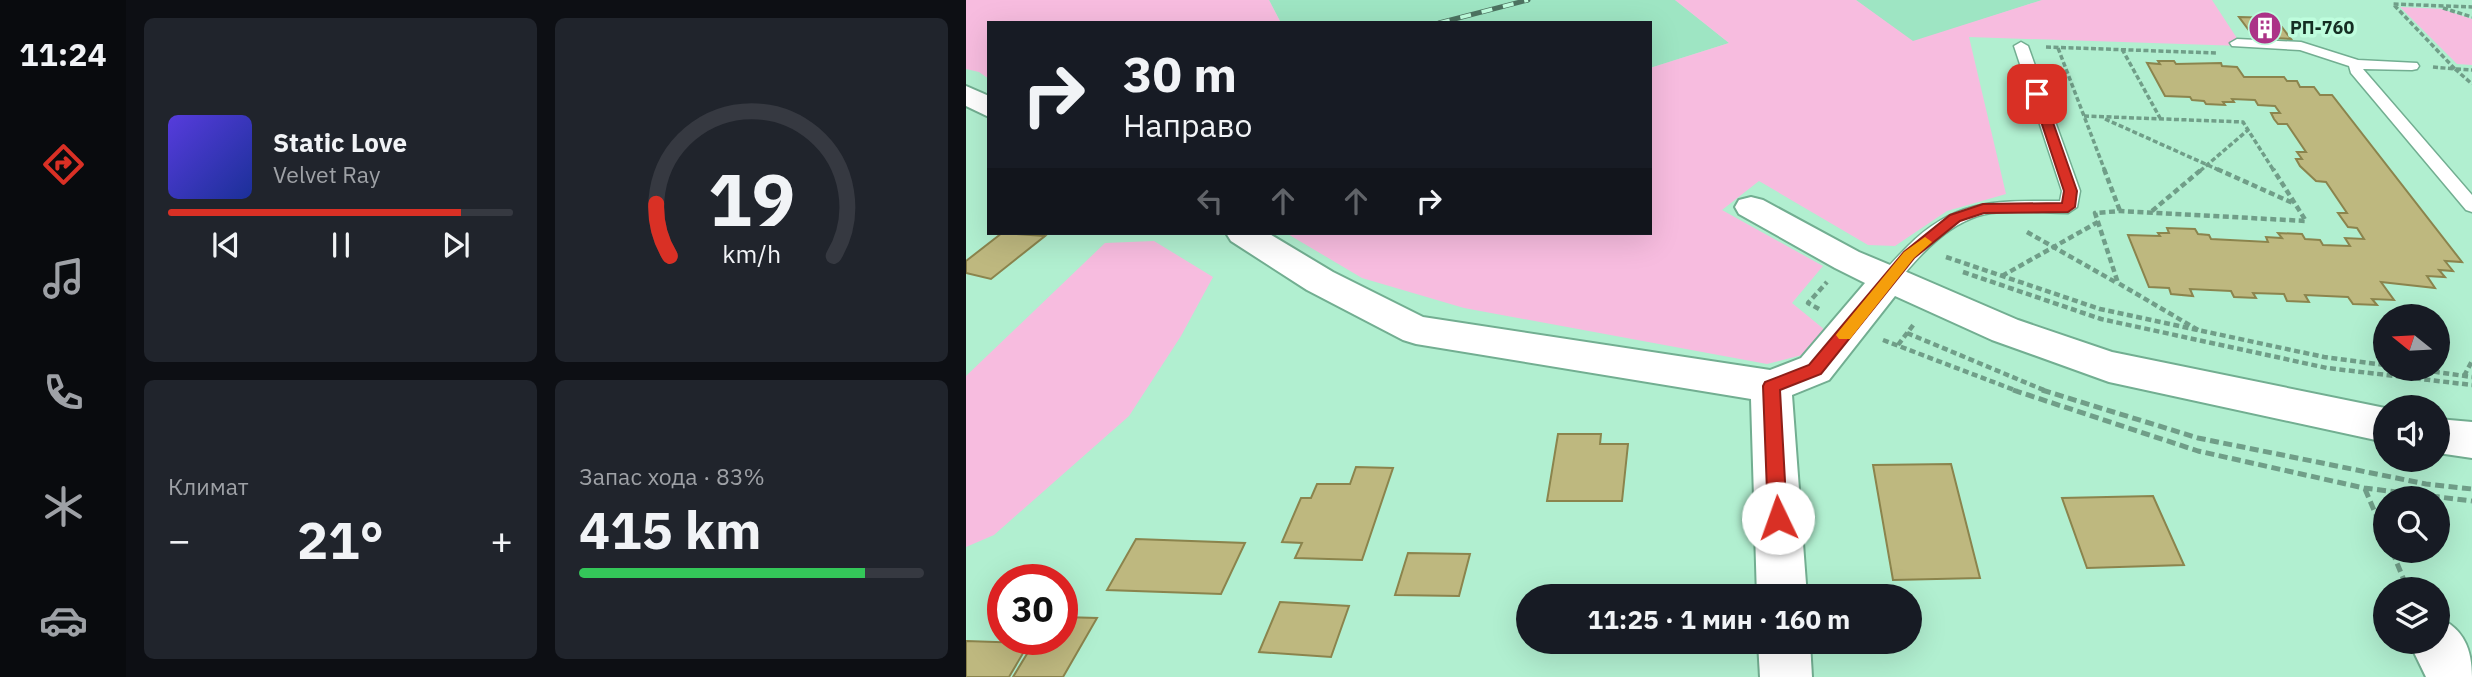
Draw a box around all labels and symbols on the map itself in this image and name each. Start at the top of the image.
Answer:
building icon: РП-760 [2246,9,2284,47]
place label: РП-760 [2290,16,2354,39]
pin [2007,64,2067,124]
north arrow [2373,304,2450,382]
position arrow [1741,481,1815,555]
speed limit sign: 30 [987,564,1078,655]

